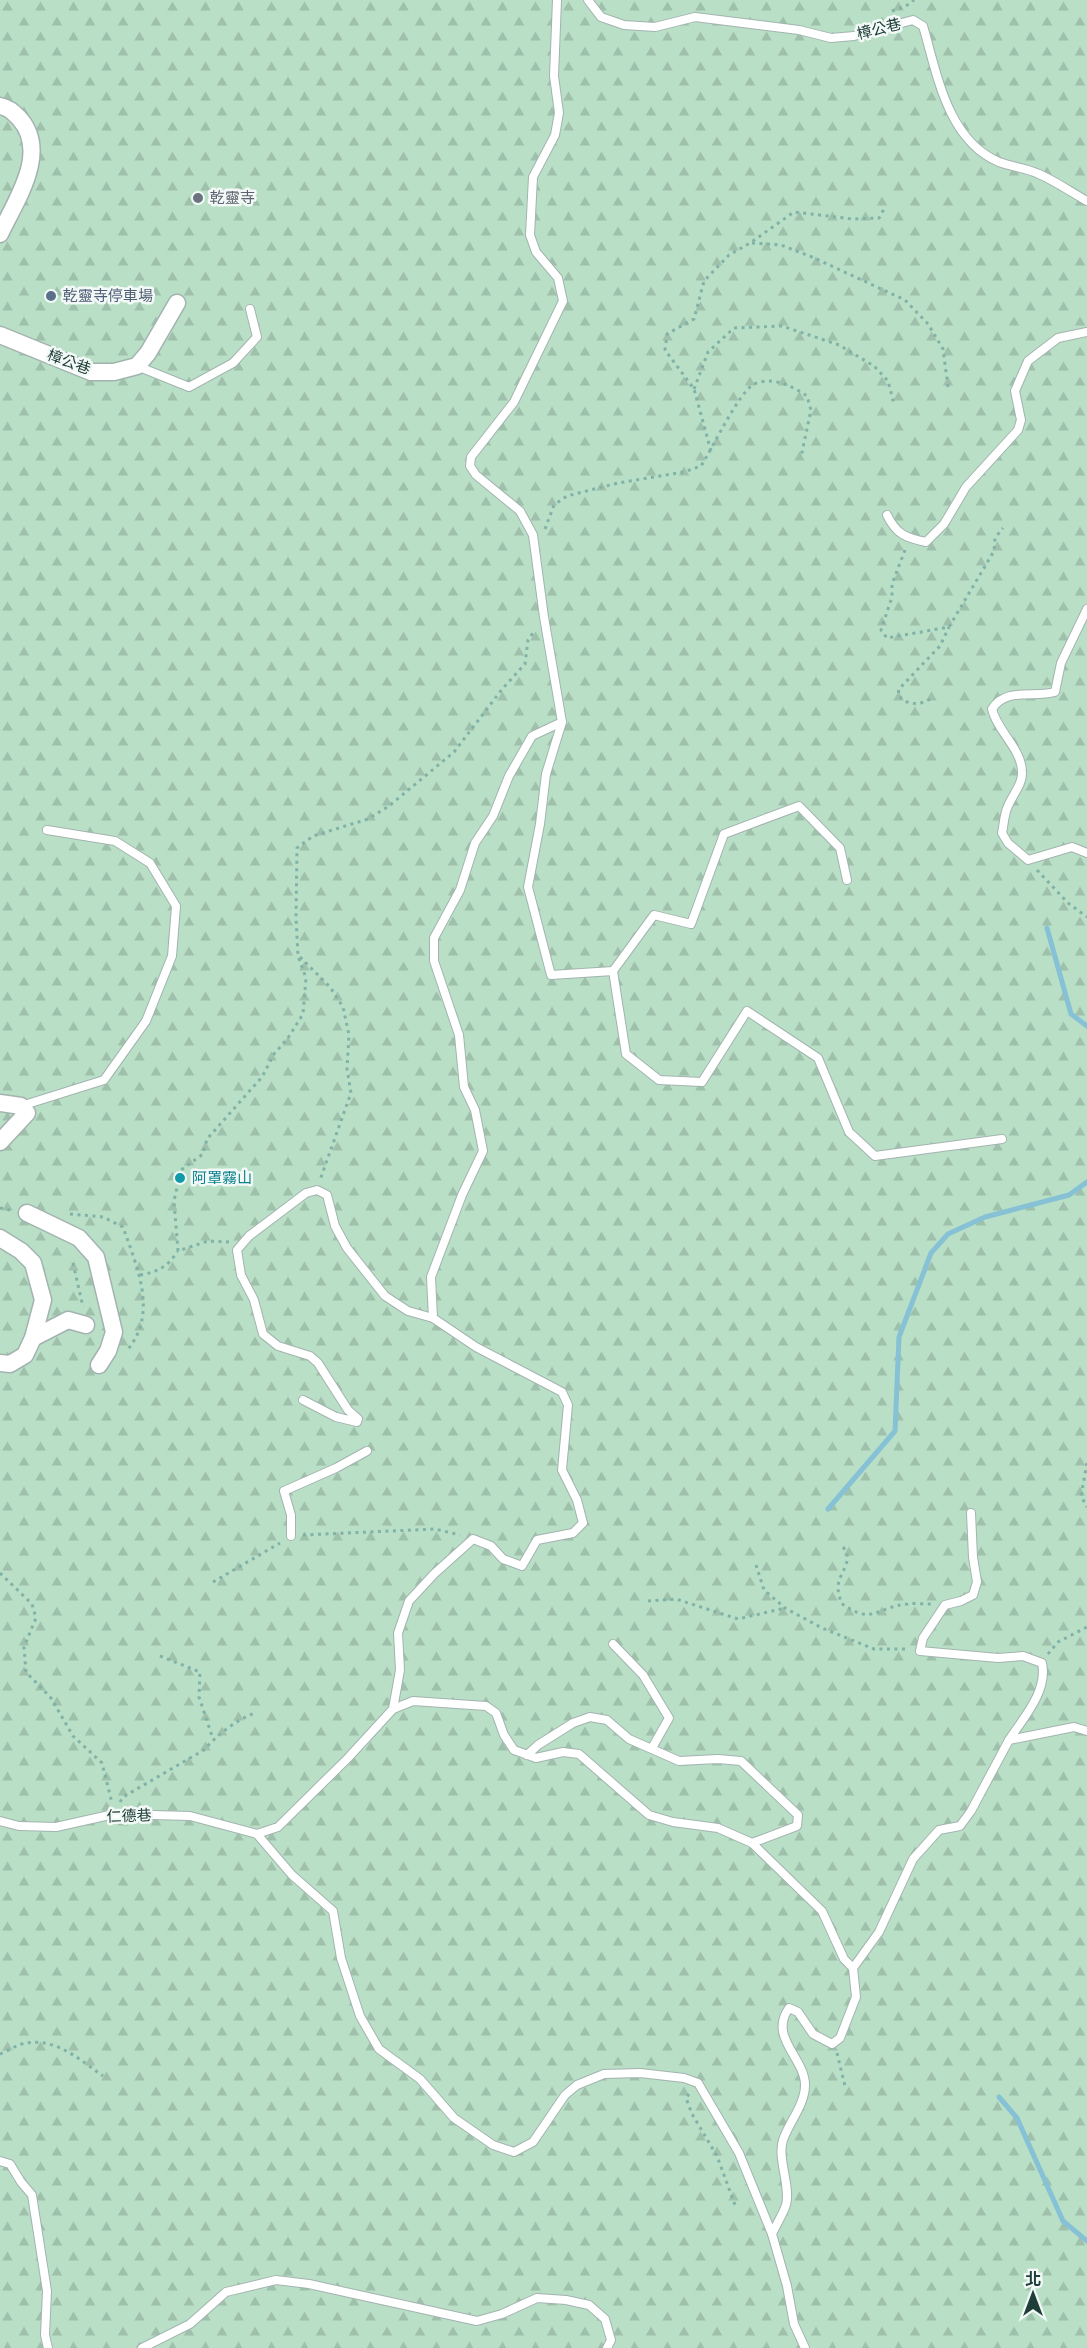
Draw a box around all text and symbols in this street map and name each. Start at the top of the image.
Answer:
street label: 樟公巷 [855,14,904,45]
place label: 乾靈寺 [210,188,255,209]
marker: 乾靈寺 [191,191,205,205]
place label: 乾靈寺停車場 [63,286,153,307]
marker: 乾靈寺停車場 [44,289,58,303]
street label: 樟公巷 [44,345,94,380]
place label: 阿罩霧山 [192,1168,252,1189]
marker: 阿罩霧山 [173,1171,187,1185]
street label: 仁德巷 [106,1805,152,1828]
north arrow [1003,2264,1063,2324]
text: 北 [1025,2269,1041,2291]

